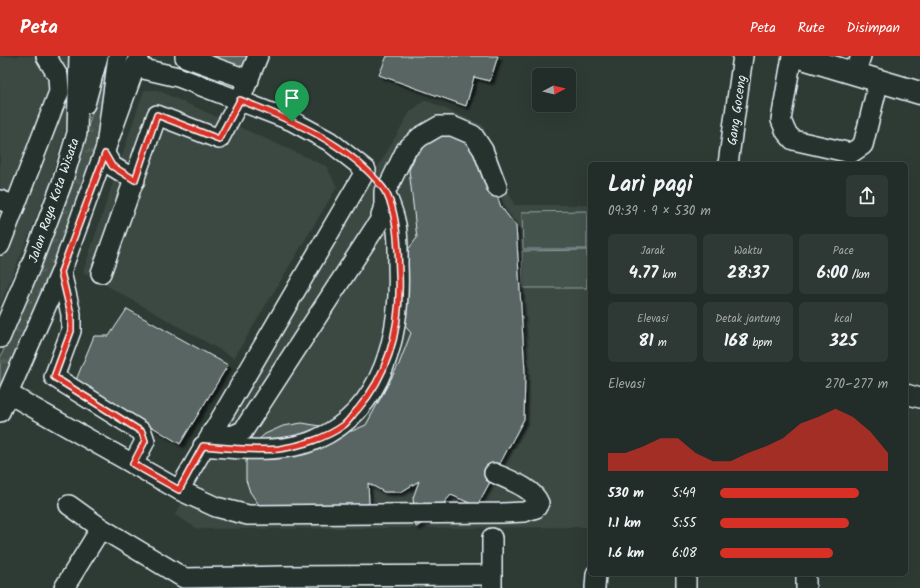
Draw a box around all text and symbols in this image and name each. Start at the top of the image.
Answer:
text: Peta [20,13,58,43]
text: Peta [750,17,776,39]
text: Rute [798,17,824,39]
text: Disimpan [846,17,900,39]
north arrow [532,68,576,112]
map controls [532,68,576,112]
street label: Gang Goceng [722,74,753,147]
pin [275,81,309,122]
icon: arrive [281,87,303,109]
street label: Jalan Raya Kota Wisata [23,135,86,266]
text: Lari pagi [608,168,693,203]
button: share [846,175,888,217]
text: 09:39 · 9 × 530 m [608,201,711,222]
text: Jarak [641,242,665,260]
text: Waktu [734,242,762,260]
text: Pace [833,242,854,260]
text: 4.77 [629,260,658,287]
text: 28:37 [727,260,769,287]
text: 6:00 [817,260,848,287]
text: km [658,266,677,284]
text: /km [848,266,870,284]
text: Elevasi [637,310,668,328]
text: Detak jantung [715,310,781,328]
text: kcal [834,310,852,328]
text: 81 [638,328,654,355]
text: 168 [724,328,748,355]
text: 325 [829,328,857,355]
text: m [654,334,667,352]
text: bpm [748,334,772,352]
text: Elevasi [608,374,645,395]
text: 270–277 m [825,374,888,395]
text: 530 m [608,483,644,504]
text: 5:49 [672,483,696,504]
text: 1.1 km [608,513,641,534]
text: 5:55 [672,513,696,534]
text: 1.6 km [608,543,644,564]
text: 6:08 [672,543,697,564]

